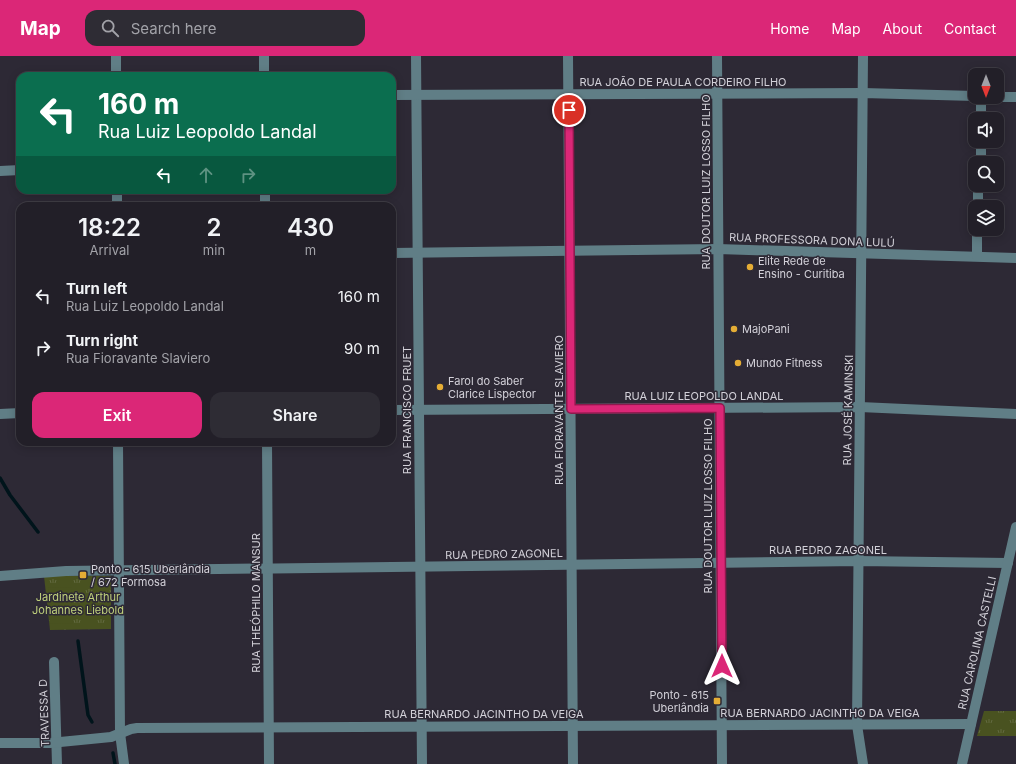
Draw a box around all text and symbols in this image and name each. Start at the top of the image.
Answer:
search box [85,10,365,46]
text: Map [20,17,61,40]
icon: search [99,17,121,39]
text: Search here [131,19,216,38]
text: Home [770,20,809,37]
text: Map [831,20,861,37]
text: About [883,20,922,37]
text: Contact [944,20,996,37]
north arrow [968,68,1004,104]
map controls [968,68,1004,236]
street label: RUA JOÃO DE PAULA CORDEIRO FILHO [580,75,786,89]
text: 160 m [98,87,179,121]
icon: left [32,88,84,140]
pin [552,93,586,127]
street label: RUA DOUTOR LUIZ LOSSO FILHO [699,94,713,270]
icon: arrive [558,99,580,121]
button: sound [968,112,1004,148]
text: Rua Luiz Leopoldo Landal [98,121,317,142]
button: search [968,156,1004,192]
icon: left [153,164,175,186]
icon: ahead [195,164,217,186]
icon: right [237,164,259,186]
button: layers [968,200,1004,236]
text: 18:22 [78,213,141,242]
text: 2 [206,213,221,242]
text: 430 [287,213,334,242]
street label: RUA PROFESSORA DONA LULÚ [729,230,895,250]
text: Arrival [89,242,129,258]
text: min [203,242,225,258]
text: m [305,242,316,258]
place label: Elite Rede de Ensino - Curitiba [758,254,845,281]
marker: Elite Rede de Ensino - Curitiba [745,262,755,272]
text: Turn left [66,279,127,298]
icon: left [32,285,54,307]
text: 160 m [338,287,380,306]
text: Rua Luiz Leopoldo Landal [66,298,224,314]
place label: MajoPani [742,322,790,336]
marker: MajoPani [729,324,739,334]
text: Turn right [66,331,138,350]
street label: RUA FIORAVANTE SLAVIERO [552,335,566,485]
icon: right [32,337,54,359]
text: 90 m [344,339,380,358]
street label: RUA FRANCISCO FRUET [400,346,414,474]
text: Rua Fioravante Slaviero [66,350,210,366]
street label: RUA JOSÉ KAMINSKI [840,355,856,465]
place label: Mundo Fitness [746,356,823,370]
marker: Mundo Fitness [733,358,743,368]
place label: Farol do Saber Clarice Lispector [448,374,536,401]
marker: Farol do Saber Clarice Lispector [435,382,445,392]
street label: RUA LUIZ LEOPOLDO LANDAL [625,389,783,403]
button: Exit [32,392,202,438]
button: Share [210,392,380,438]
street label: RUA DOUTOR LUIZ LOSSO FILHO [701,418,715,594]
street label: RUA THEÓPHILO MANSUR [249,533,263,673]
street label: RUA PEDRO ZAGONEL [769,543,887,557]
street label: RUA PEDRO ZAGONEL [445,546,563,562]
place label: Ponto - 615 Uberlândia / 672 Formosa [91,562,210,589]
marker: Ponto - 615 Uberlândia / 672 Formosa [78,570,88,580]
street label: RUA CAROLINA CASTELLI [955,575,999,711]
park label: Jardinete Arthur Johannes Liebold [32,590,124,617]
position arrow [701,645,743,687]
street label: TRAVESSA D [36,679,52,747]
place label: Ponto - 615 Uberlândia [650,688,709,715]
marker: Ponto - 615 Uberlândia [712,696,722,706]
street label: RUA BERNARDO JACINTHO DA VEIGA [720,706,920,720]
street label: RUA BERNARDO JACINTHO DA VEIGA [384,707,584,721]

